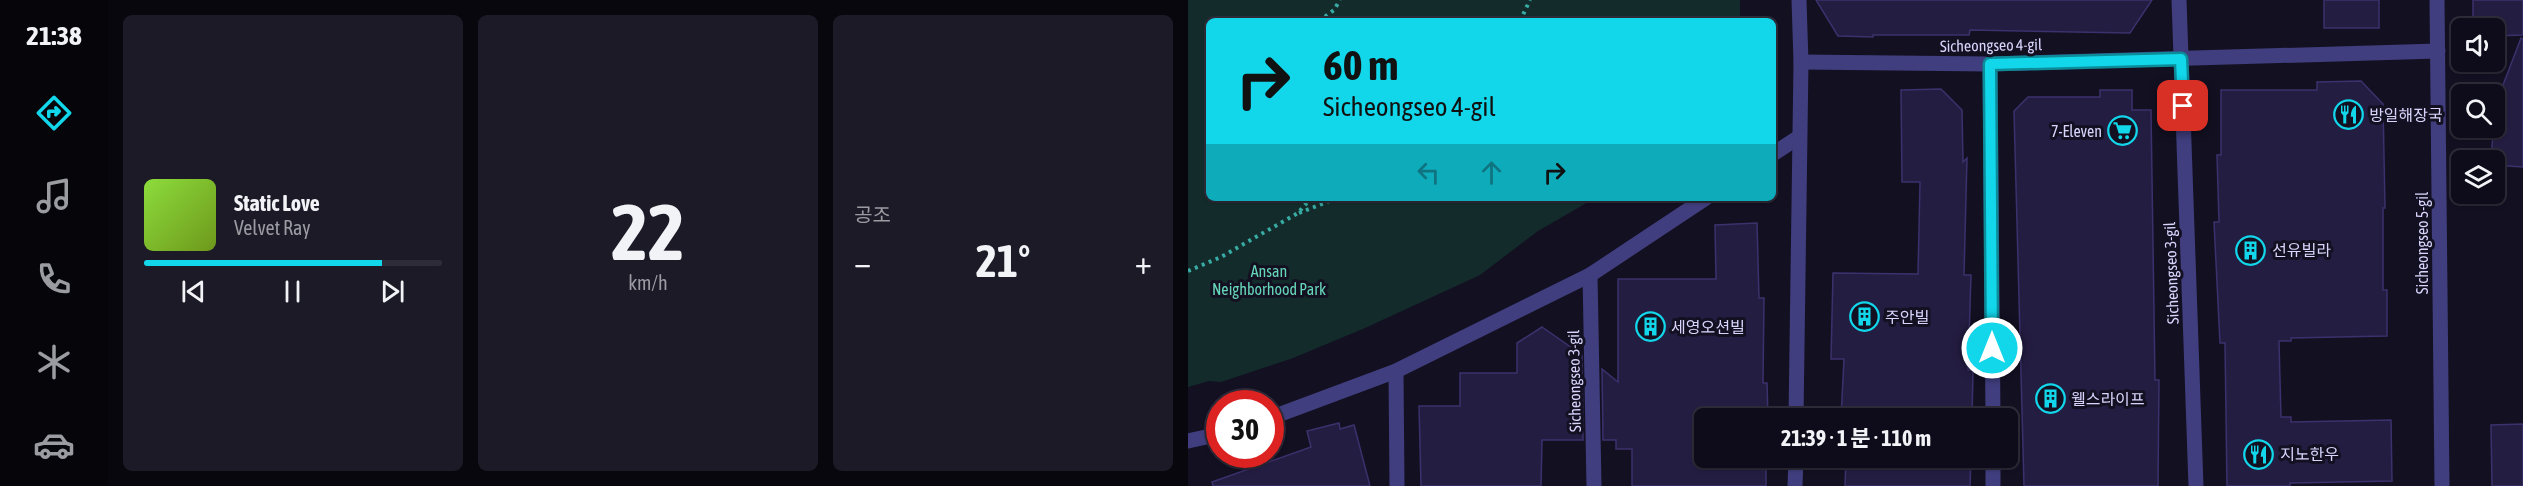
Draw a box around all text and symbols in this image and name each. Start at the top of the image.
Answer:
map controls [2451,18,2505,204]
button: sound [2451,18,2505,72]
text: 21:38 [26,20,82,51]
street label: Sicheongseo 4-gil [1940,35,2043,56]
text: 60 m [1323,41,1398,89]
icon: right [1224,42,1302,120]
pin [2157,80,2208,131]
button: search [2451,84,2505,138]
icon: arrive [2166,89,2199,122]
text: Sicheongseo 4-gil [1323,91,1496,122]
icon: directions [33,92,75,134]
restaurant icon: 방일해장국 [2332,99,2364,131]
place label: 방일해장국 [2369,106,2443,124]
supermarket icon: 7-Eleven [2107,115,2139,147]
place label: 7-Eleven [2051,122,2102,140]
button: layers [2451,150,2505,204]
icon: left [1412,156,1445,189]
icon: ahead [1475,156,1508,189]
icon: right [1538,156,1571,189]
icon: music [33,175,75,217]
text: 22 [611,187,685,277]
text: Static Love [234,190,320,216]
street label: Sicheongseo 5-gil [2413,191,2432,294]
text: 공조 [854,203,891,226]
text: Velvet Ray [234,216,311,239]
street label: Sicheongseo 3-gil [2160,221,2183,324]
building icon: 선유빌라 [2235,234,2267,266]
text: 21° [976,235,1030,287]
place label: 선유빌라 [2272,241,2331,259]
text: − [854,243,871,281]
text: + [1135,243,1152,281]
icon: phone [33,258,75,300]
park label: Ansan Neighborhood Park [1212,262,1326,299]
text: km/h [628,271,668,294]
icon: previous [177,275,210,308]
icon: pause [276,275,309,308]
icon: next [376,275,409,308]
building icon: 주안빌 [1848,301,1880,333]
place label: 주안빌 [1885,308,1929,326]
building icon: 세영오션빌 [1634,311,1666,343]
position arrow [1960,316,2024,380]
place label: 세영오션빌 [1671,318,1745,336]
street label: Sicheongseo 3-gil [1564,329,1585,432]
icon: climate [33,341,75,383]
building icon: 웰스라이프 [2034,383,2066,415]
speed limit sign: 30 [1206,390,1284,468]
place label: 웰스라이프 [2071,390,2145,408]
icon: car [33,424,75,466]
text: 21:39 · 1 분 · 110 m [1781,425,1931,451]
restaurant icon: 지노한우 [2243,438,2275,470]
place label: 지노한우 [2280,445,2339,463]

